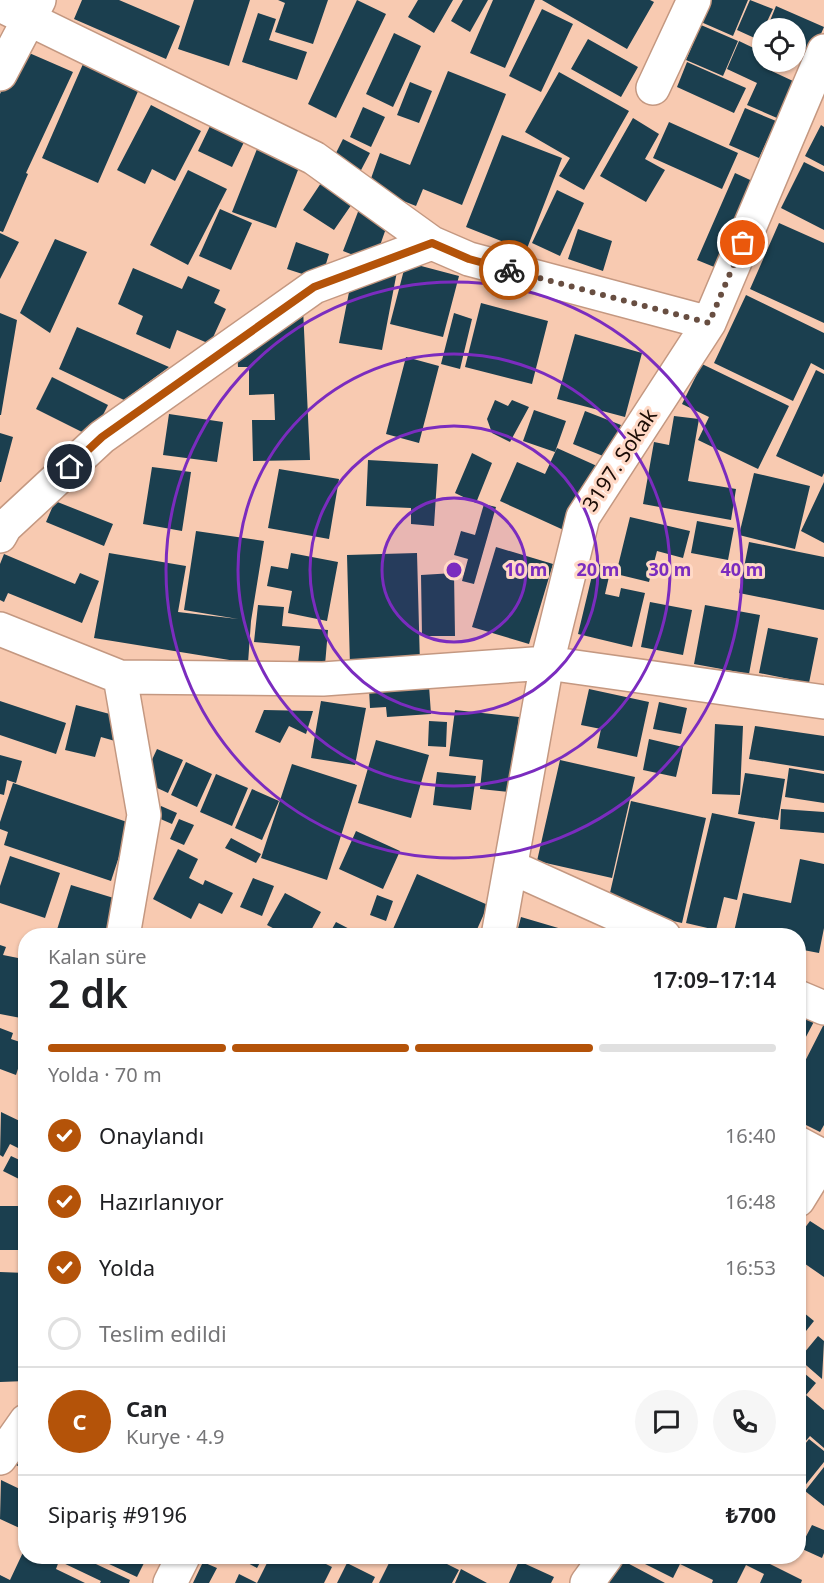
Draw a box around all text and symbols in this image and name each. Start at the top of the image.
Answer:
map controls [752,18,806,72]
button: locate [752,18,806,72]
pin [717,217,768,268]
icon: bag [726,226,759,259]
courier [479,240,539,300]
icon: bike [493,254,526,287]
street label: 3197. Sokak [575,402,663,516]
pin [44,441,95,492]
icon: home [53,450,86,483]
text: 10 m [505,557,547,581]
text: 20 m [577,557,619,581]
text: 30 m [649,557,691,581]
text: 40 m [721,557,763,581]
centre of rings [444,560,464,580]
text: Kalan süre [48,943,147,970]
text: 17:09–17:14 [652,964,776,994]
text: 2 dk [48,966,128,1019]
text: Yolda · 70 m [48,1061,162,1088]
icon: check [48,1119,81,1152]
text: Onaylandı [99,1120,204,1150]
text: 16:40 [725,1122,776,1149]
icon: check [48,1185,81,1218]
text: Hazırlanıyor [99,1186,224,1216]
text: 16:48 [725,1188,776,1215]
icon: check [48,1251,81,1284]
text: Yolda [99,1252,155,1282]
text: 16:53 [725,1254,776,1281]
text: Teslim edildi [99,1318,227,1348]
button: chat [635,1390,698,1453]
button: phone [713,1390,776,1453]
text: Can [126,1393,168,1423]
text: C [72,1406,87,1436]
text: Kurye · 4.9 [126,1423,224,1450]
text: Sipariş #9196 [48,1499,187,1529]
text: ₺700 [726,1499,776,1529]

